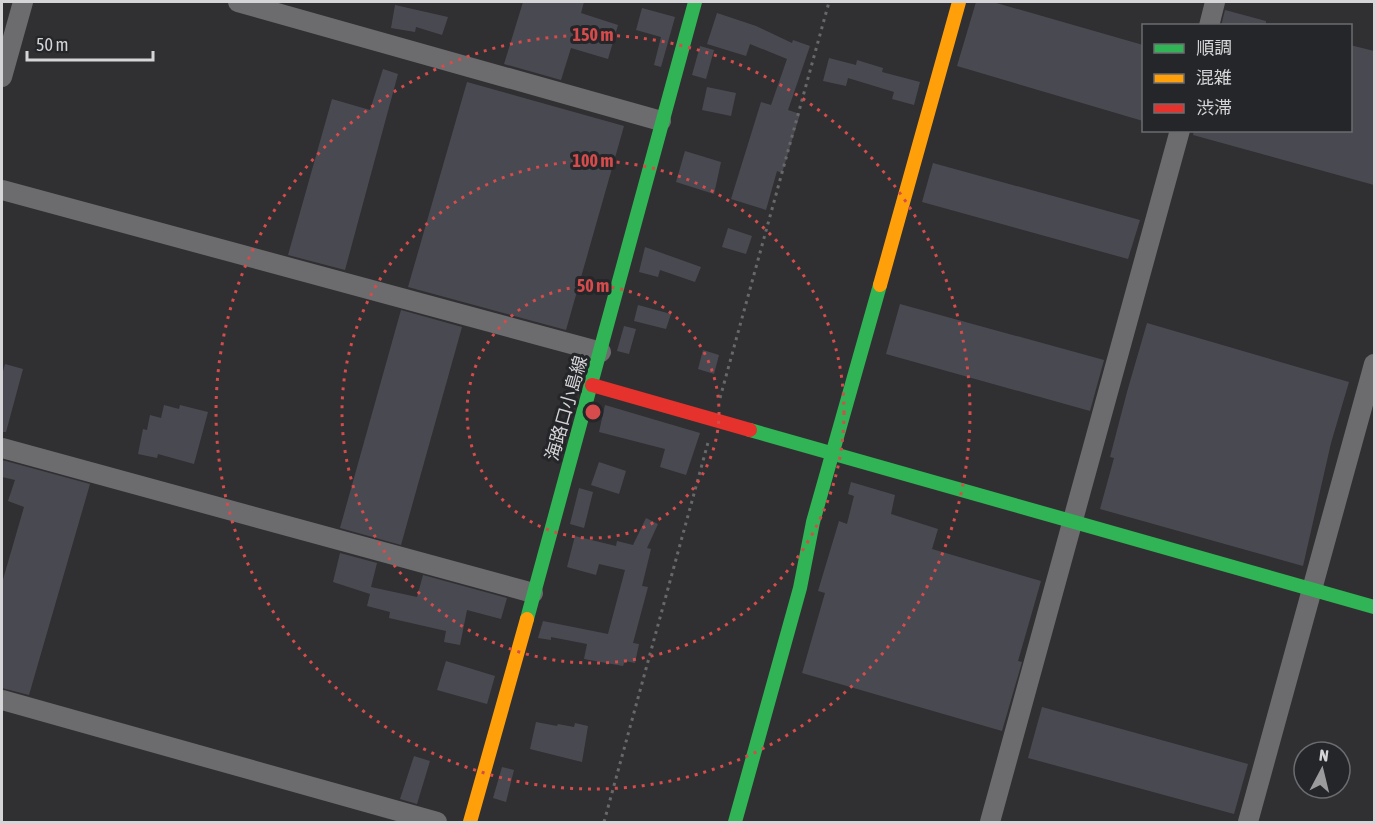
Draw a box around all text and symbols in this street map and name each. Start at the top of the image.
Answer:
scale bar [27,24,153,62]
text: 150 m [573,24,613,45]
legend [1142,24,1352,132]
text: 50 m [36,34,68,55]
text: 順調 [1196,37,1232,58]
text: 混雑 [1196,67,1232,88]
text: 渋滞 [1196,97,1232,118]
text: 100 m [573,150,613,171]
text: 50 m [577,275,609,296]
street label: 海路口小島線 [541,353,591,463]
centre of rings [583,402,603,422]
north arrow [1292,740,1352,800]
text: N [1318,746,1330,765]

